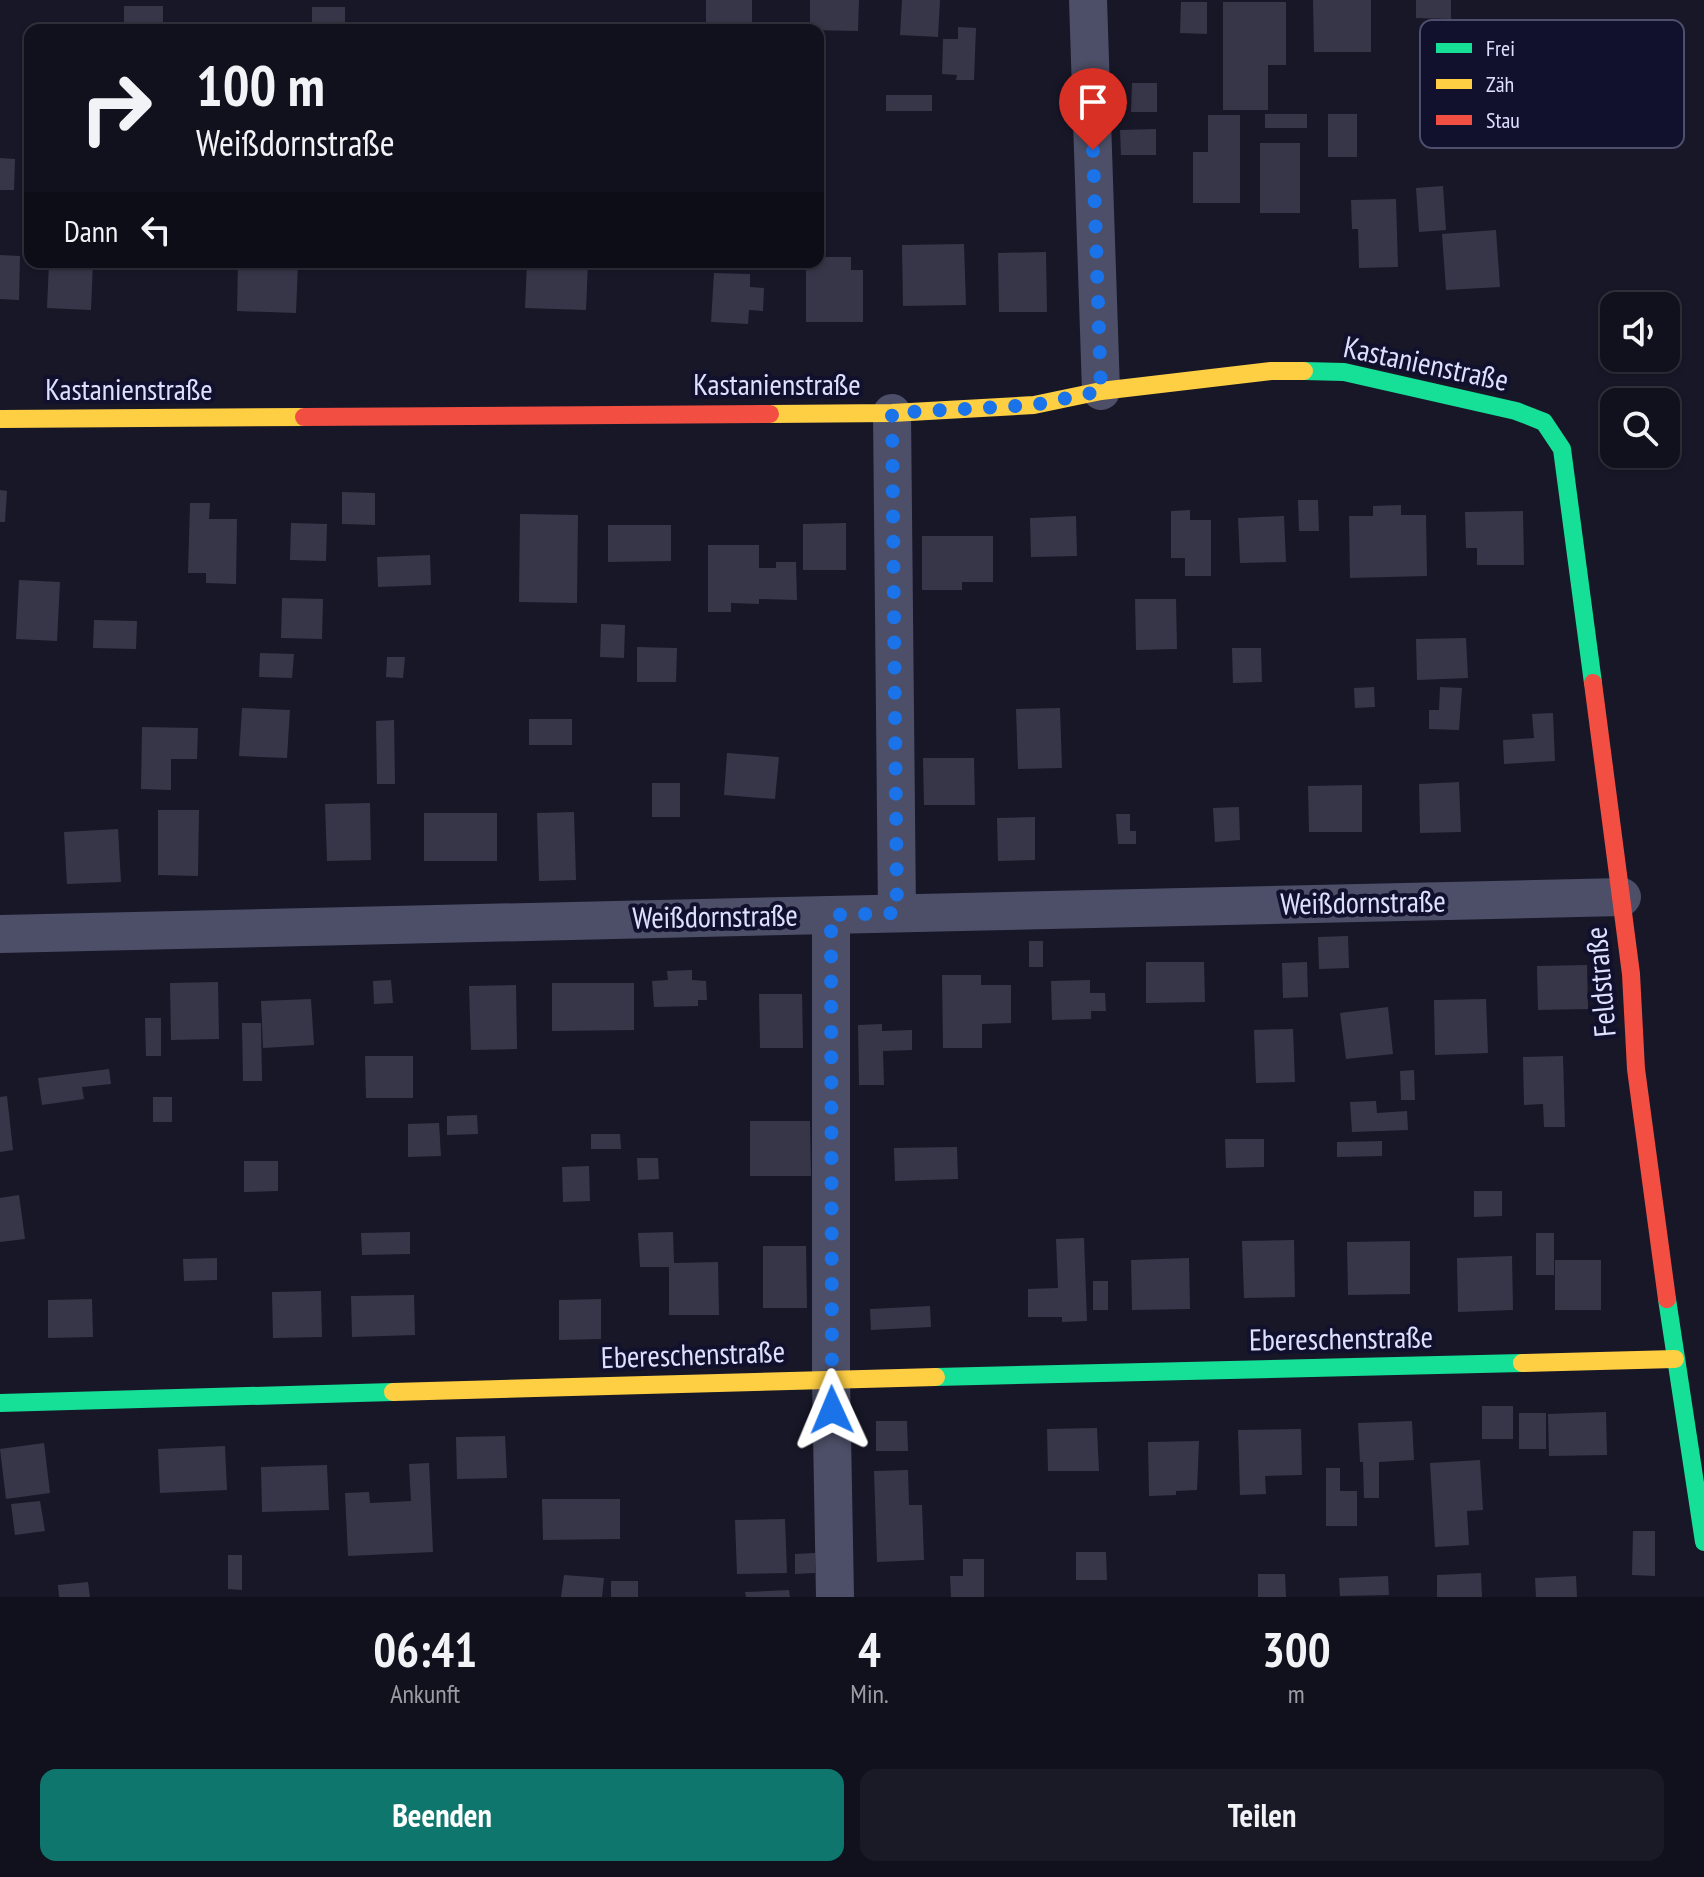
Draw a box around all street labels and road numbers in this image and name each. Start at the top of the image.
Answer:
street label: Kastanienstraße [1340,326,1512,399]
street label: Kastanienstraße [693,364,861,403]
street label: Kastanienstraße [45,369,213,408]
street label: Weißdornstraße [1280,881,1446,922]
street label: Weißdornstraße [632,895,798,936]
street label: Feldstraße [1575,925,1624,1039]
street label: Ebereschenstraße [1249,1316,1433,1359]
street label: Ebereschenstraße [600,1331,786,1376]

